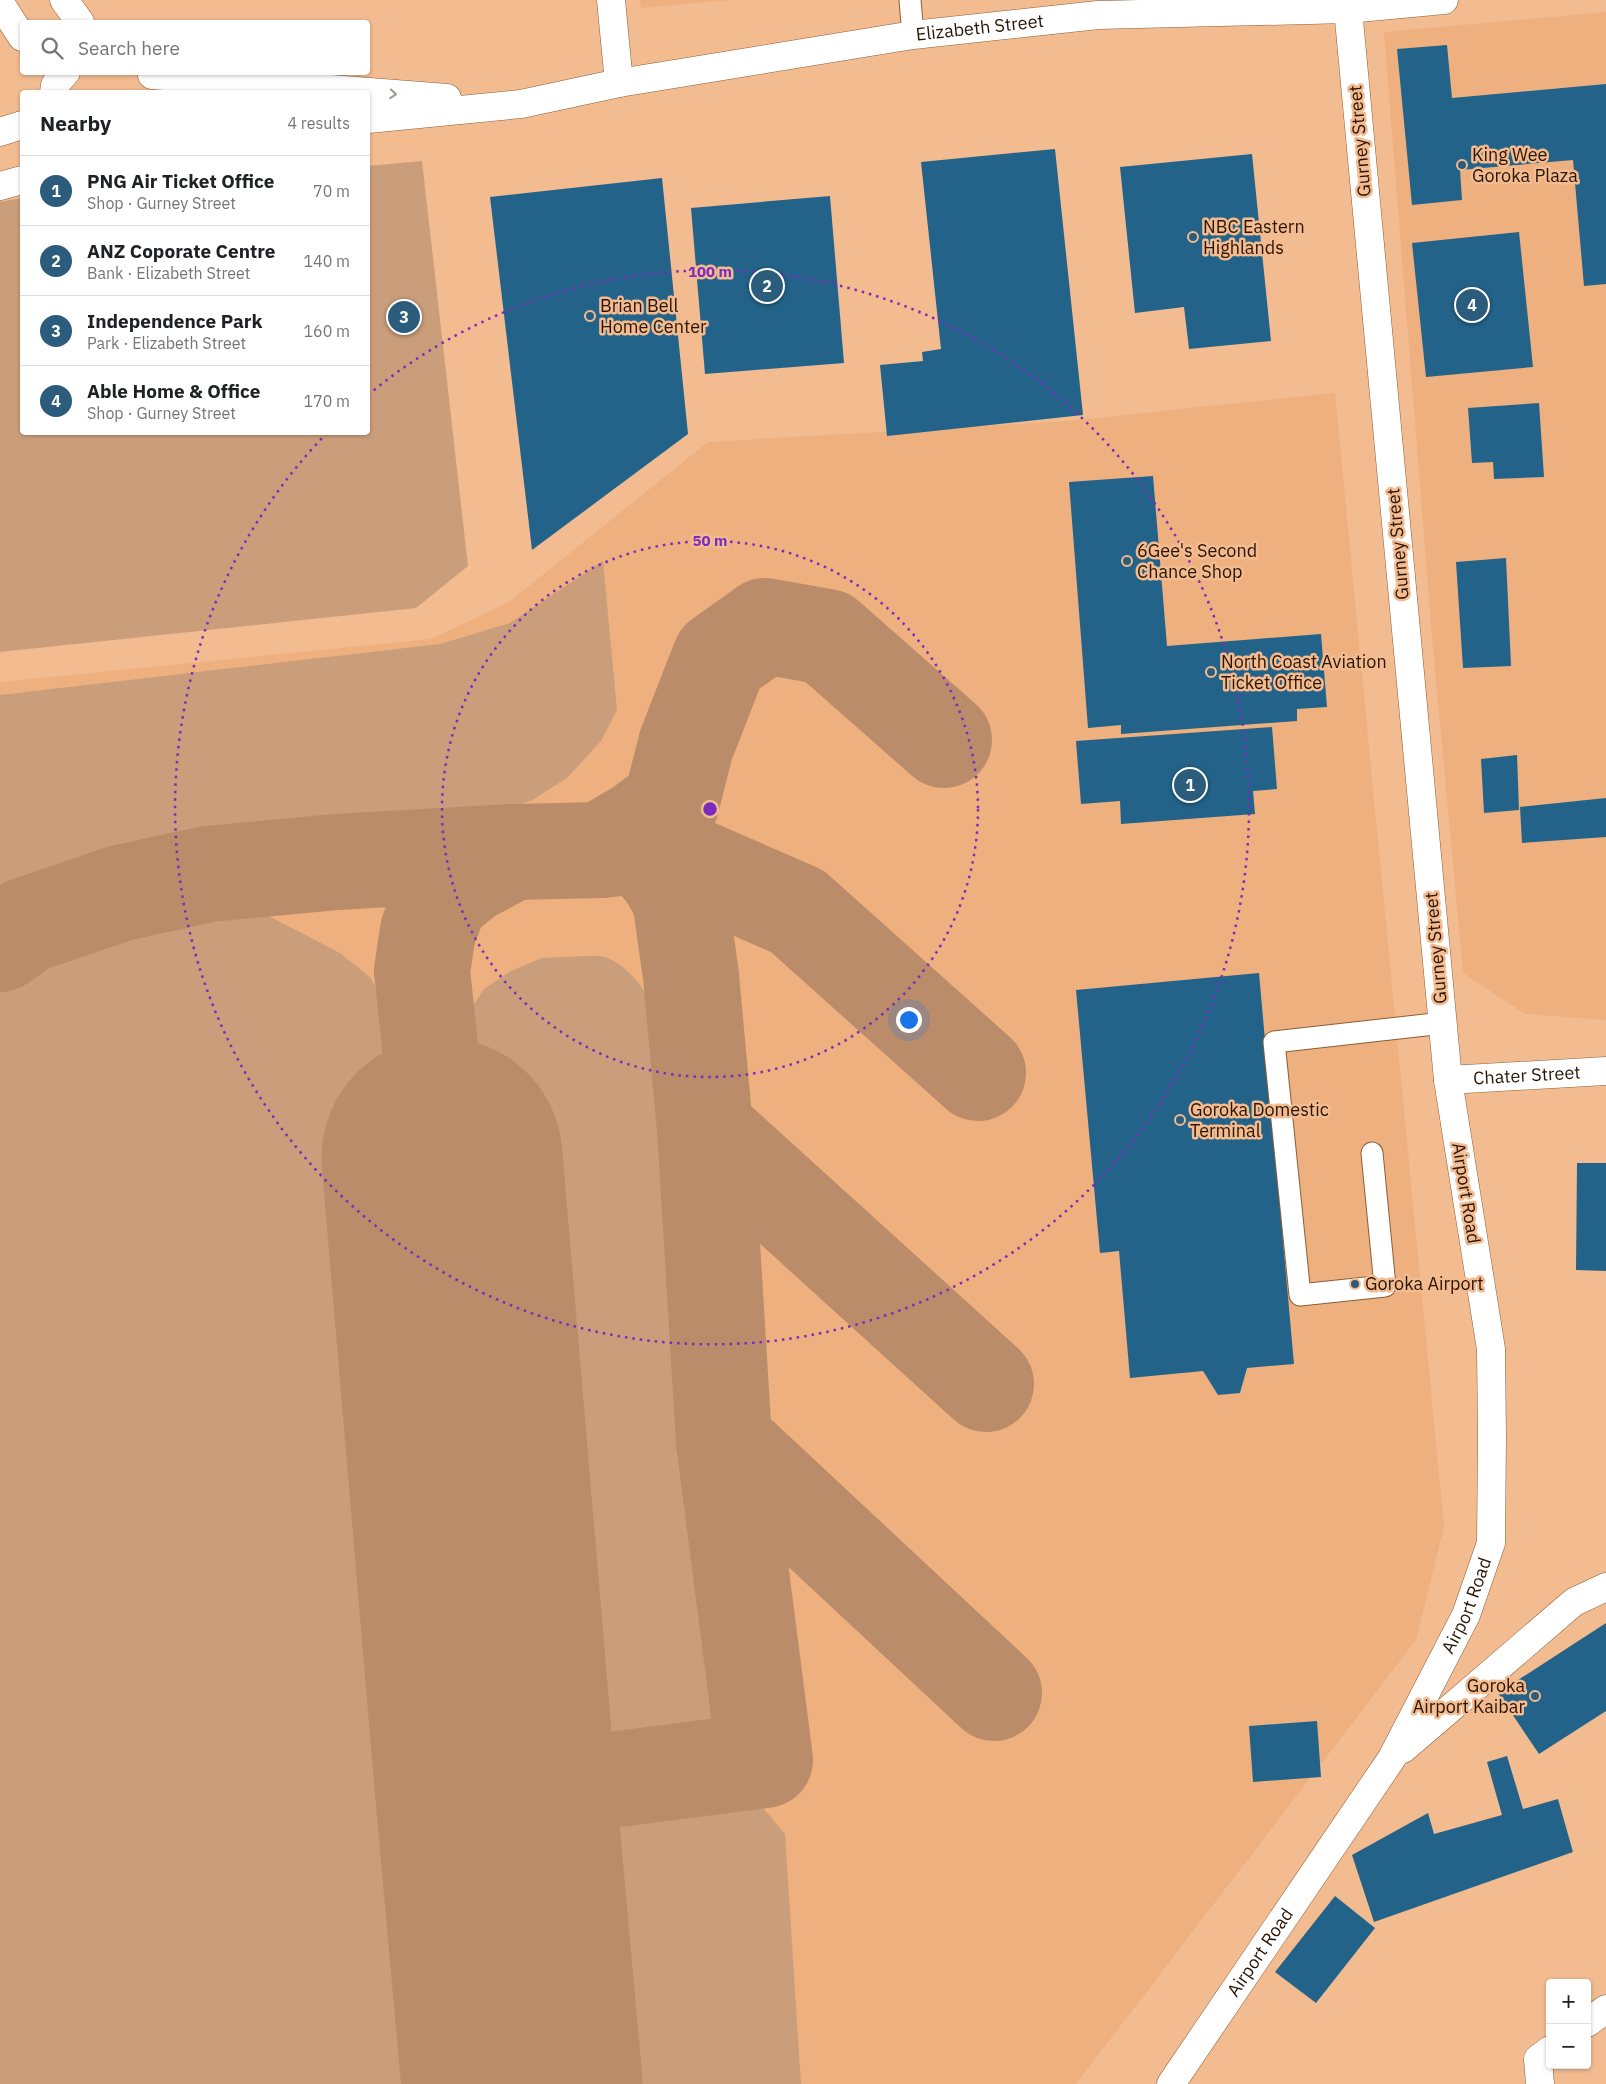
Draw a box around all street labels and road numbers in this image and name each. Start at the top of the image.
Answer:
street label: Elizabeth Street [915,9,1045,46]
street label: Gurney Street [1343,84,1376,198]
street label: Gurney Street [1381,487,1414,601]
street label: Gurney Street [1419,891,1452,1005]
street label: Chater Street [1473,1060,1581,1090]
street label: Airport Road [1447,1141,1486,1245]
street label: Airport Road [1436,1554,1496,1657]
street label: Airport Road [1222,1903,1298,2001]

